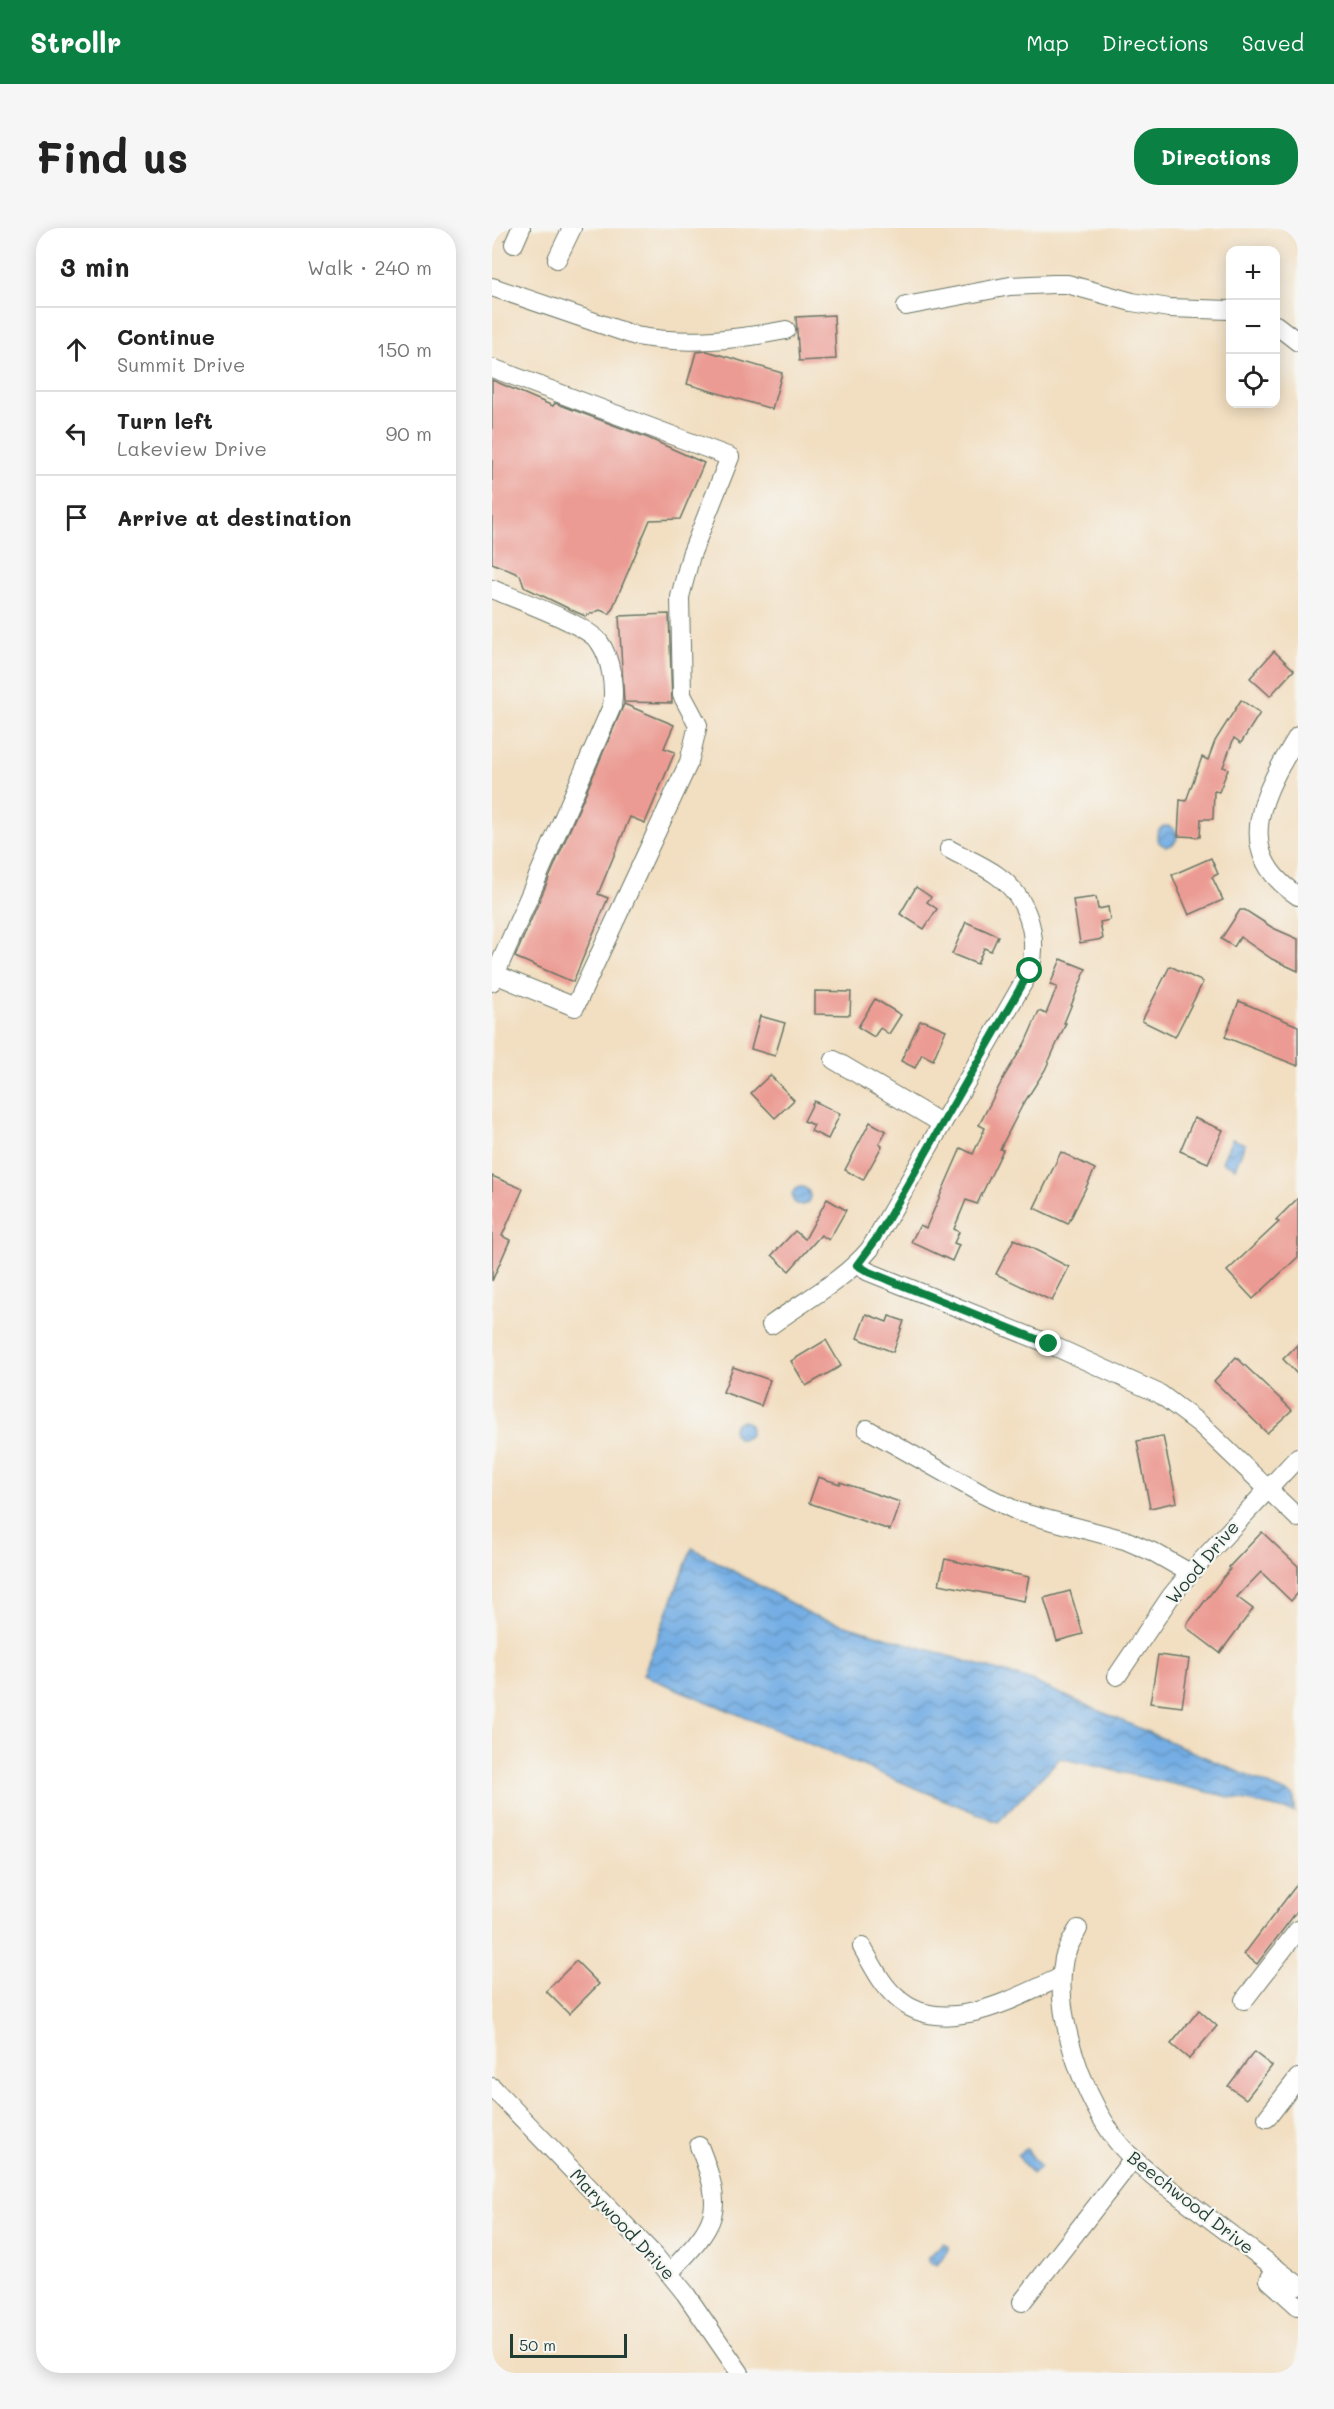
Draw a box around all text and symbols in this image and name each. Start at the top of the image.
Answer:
text: Strollr [30,24,121,60]
text: Map [1026,29,1069,56]
text: Directions [1102,29,1209,56]
text: Saved [1242,29,1304,56]
button: Directions [1134,128,1298,185]
text: Find us [36,129,188,184]
map controls [1226,246,1280,408]
button: + [1226,246,1280,300]
text: 3 min [60,250,129,284]
text: Walk · 240 m [307,254,432,280]
button: − [1226,300,1280,354]
text: Continue [117,322,215,351]
icon: ahead [60,333,93,366]
text: 150 m [377,336,432,362]
text: Summit Drive [117,351,245,377]
button: locate [1226,354,1280,408]
text: Turn left [117,406,213,435]
icon: left [60,417,93,450]
text: 90 m [386,420,432,446]
text: Lakeview Drive [117,435,267,461]
icon: arrive [60,501,93,534]
text: Arrive at destination [117,503,352,532]
route start [1016,957,1042,983]
route end [1035,1330,1061,1356]
street label: Wood Drive [1160,1515,1244,1609]
street label: Beechwood Drive [1123,2145,1259,2259]
street label: Marywood Drive [565,2163,681,2285]
scale bar [510,2331,627,2358]
text: 50 m [519,2334,556,2355]

